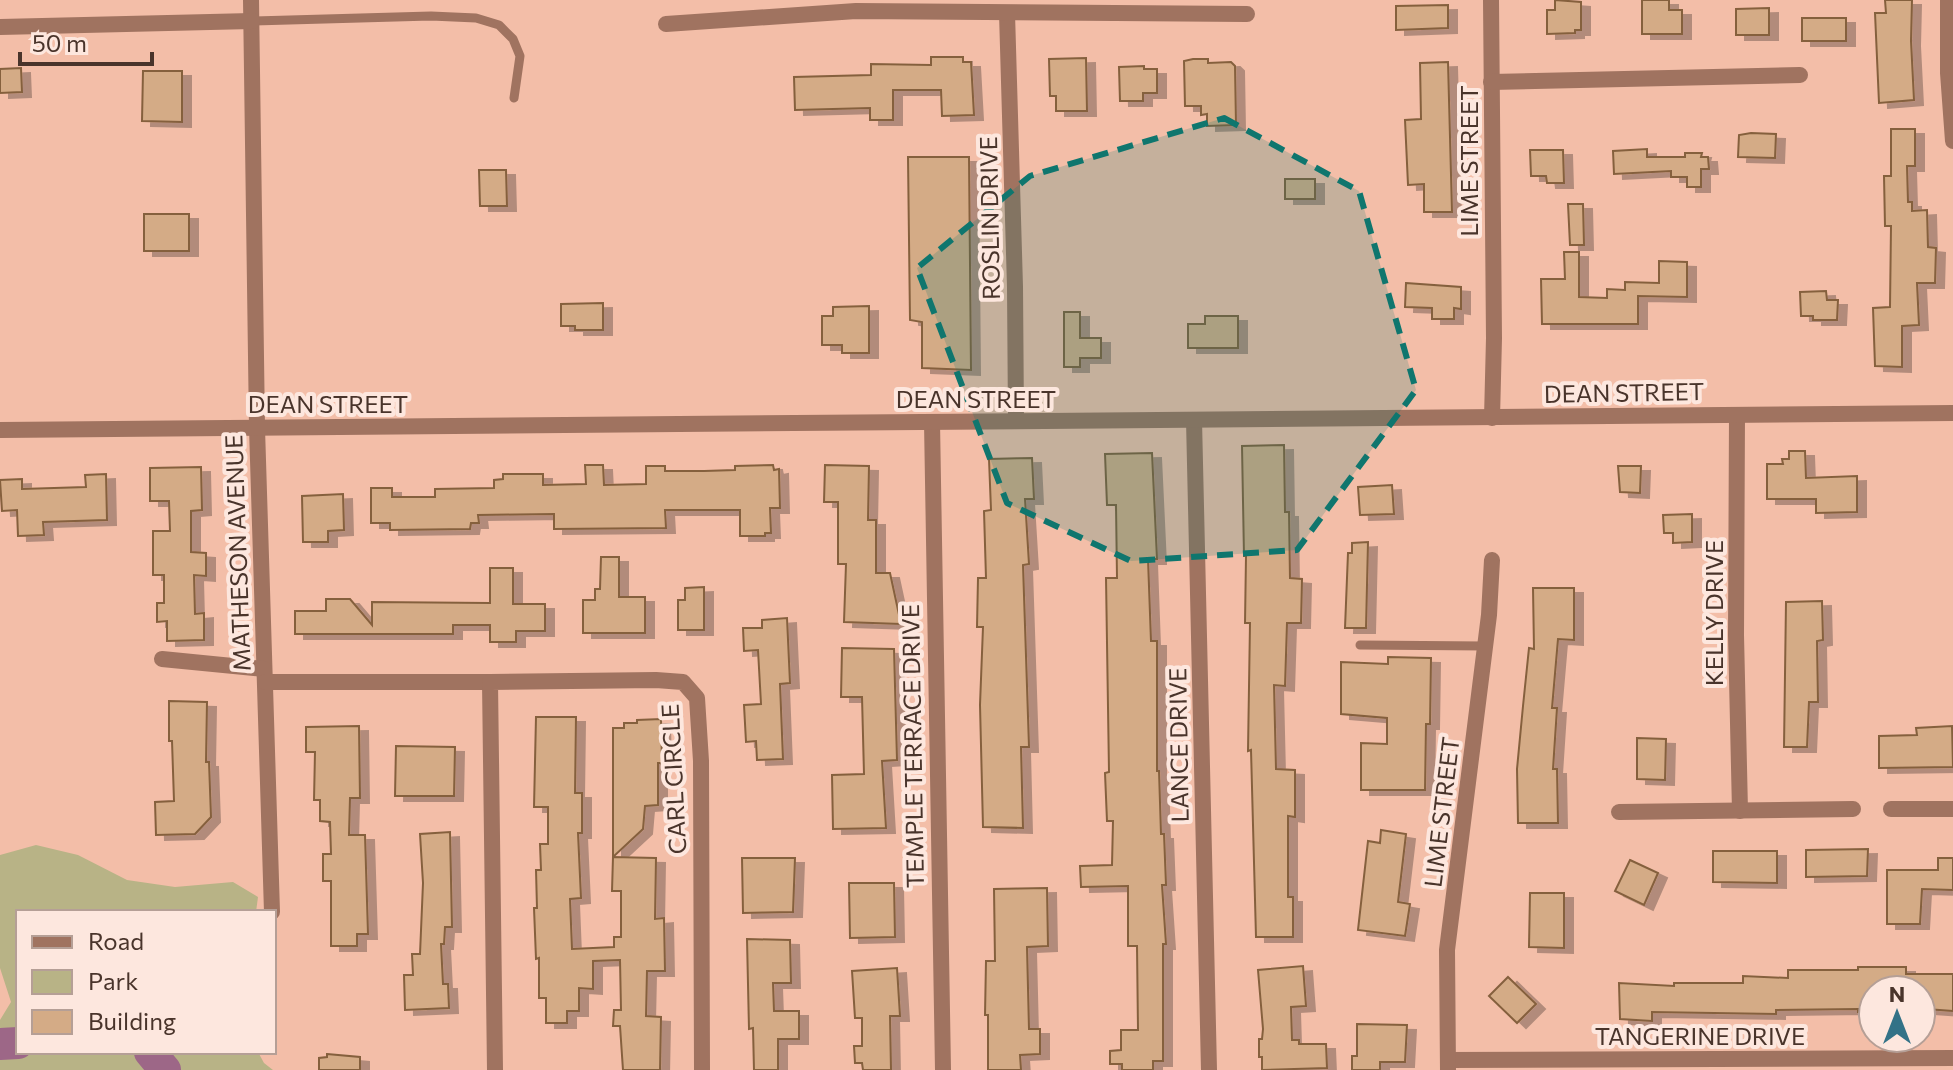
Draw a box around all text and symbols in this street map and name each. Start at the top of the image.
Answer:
scale bar [20,16,152,66]
text: 50 m [32,28,87,57]
street label: LIME STREET [1454,85,1483,237]
street label: ROSLIN DRIVE [973,136,1005,300]
street label: DEAN STREET [1544,376,1704,408]
street label: DEAN STREET [896,384,1056,413]
street label: DEAN STREET [248,389,408,418]
street label: MATHESON AVENUE [218,434,256,672]
street label: KELLY DRIVE [1699,540,1728,686]
street label: TEMPLE TERRACE DRIVE [895,604,929,888]
street label: LANCE DRIVE [1162,667,1194,823]
street label: CARL CIRCLE [655,703,691,855]
street label: LIME STREET [1417,735,1465,889]
legend [16,910,276,1054]
text: Road [88,926,144,955]
text: Park [88,966,138,995]
north arrow [1857,974,1937,1054]
text: N [1889,980,1905,1007]
text: Building [88,1006,176,1035]
street label: TANGERINE DRIVE [1595,1021,1805,1050]

